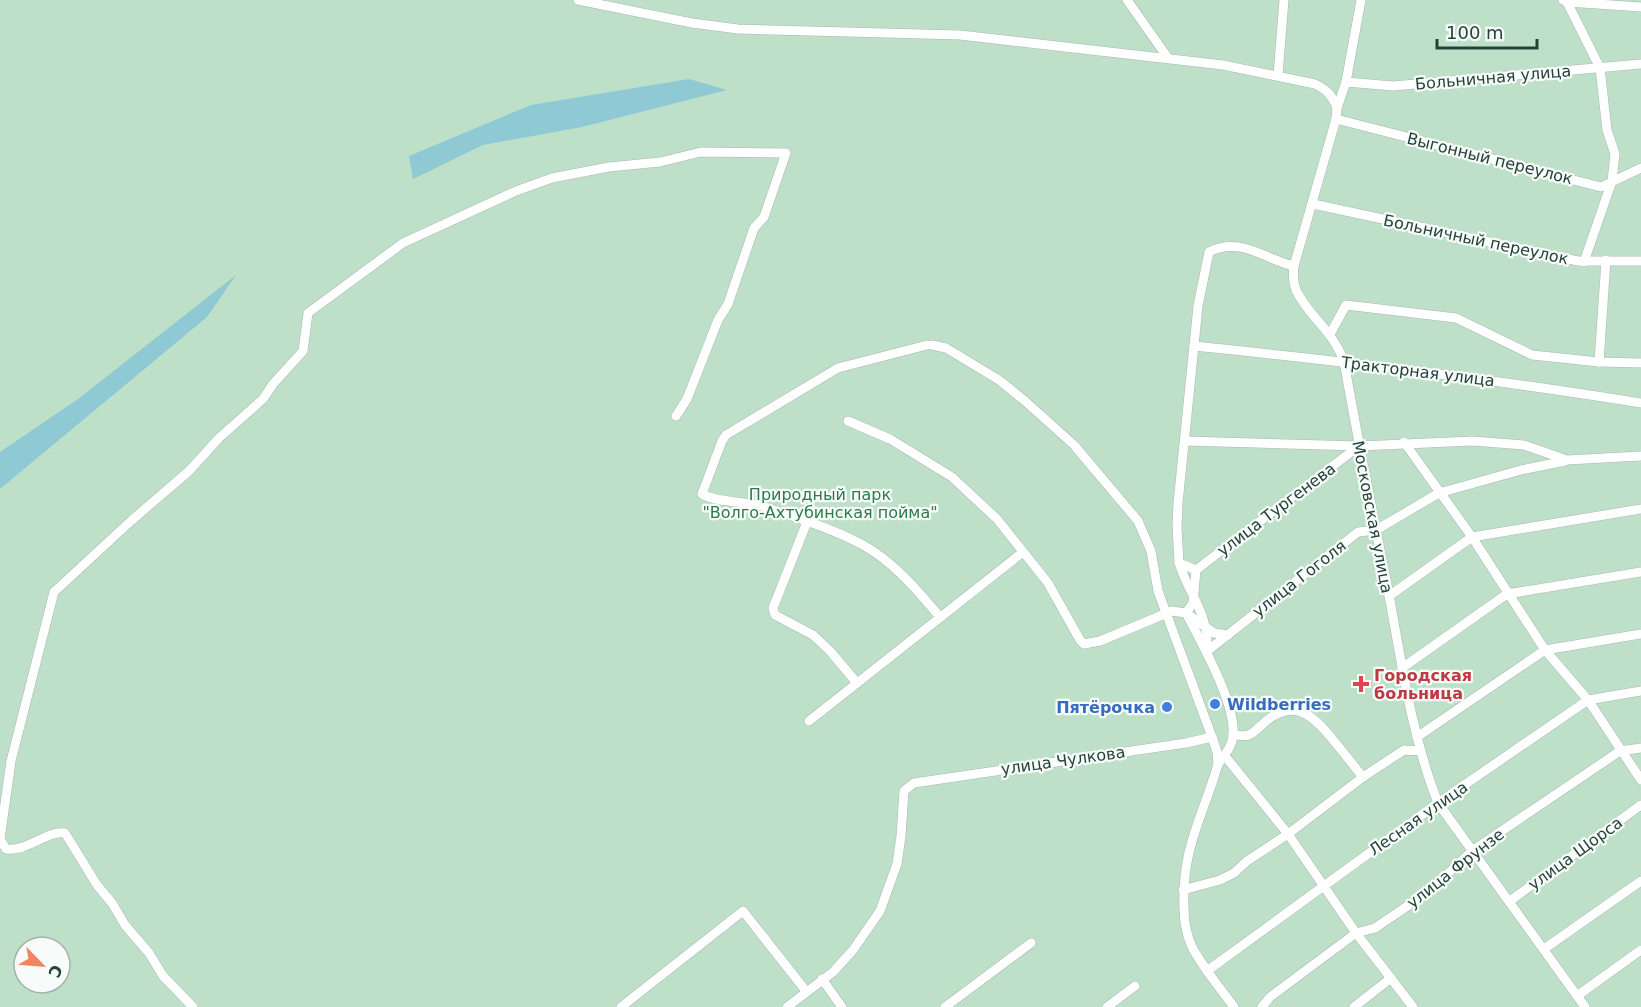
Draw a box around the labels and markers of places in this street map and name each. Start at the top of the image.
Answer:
place label: Городская больница [1374,666,1472,703]
marker: Городская больница [1352,675,1370,693]
place label: Wildberries [1227,695,1331,714]
marker: Wildberries [1208,697,1222,711]
place label: Пятёрочка [1056,698,1155,717]
marker: Пятёрочка [1160,700,1174,714]

